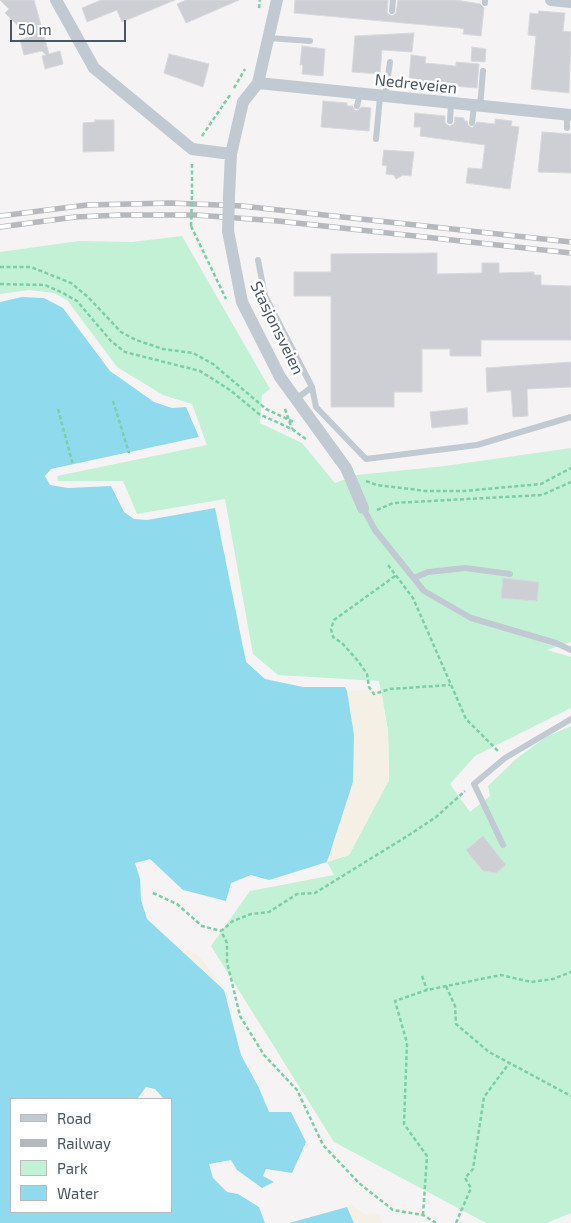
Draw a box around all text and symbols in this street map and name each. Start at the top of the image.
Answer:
scale bar [12,10,129,42]
text: 50 m [18,20,52,38]
street label: Nedreveien [374,70,458,98]
street label: Stasjonsveien [246,278,308,378]
legend [10,1098,172,1213]
text: Road [57,1109,92,1127]
text: Railway [57,1134,111,1152]
text: Park [57,1159,88,1177]
text: Water [57,1184,99,1202]

